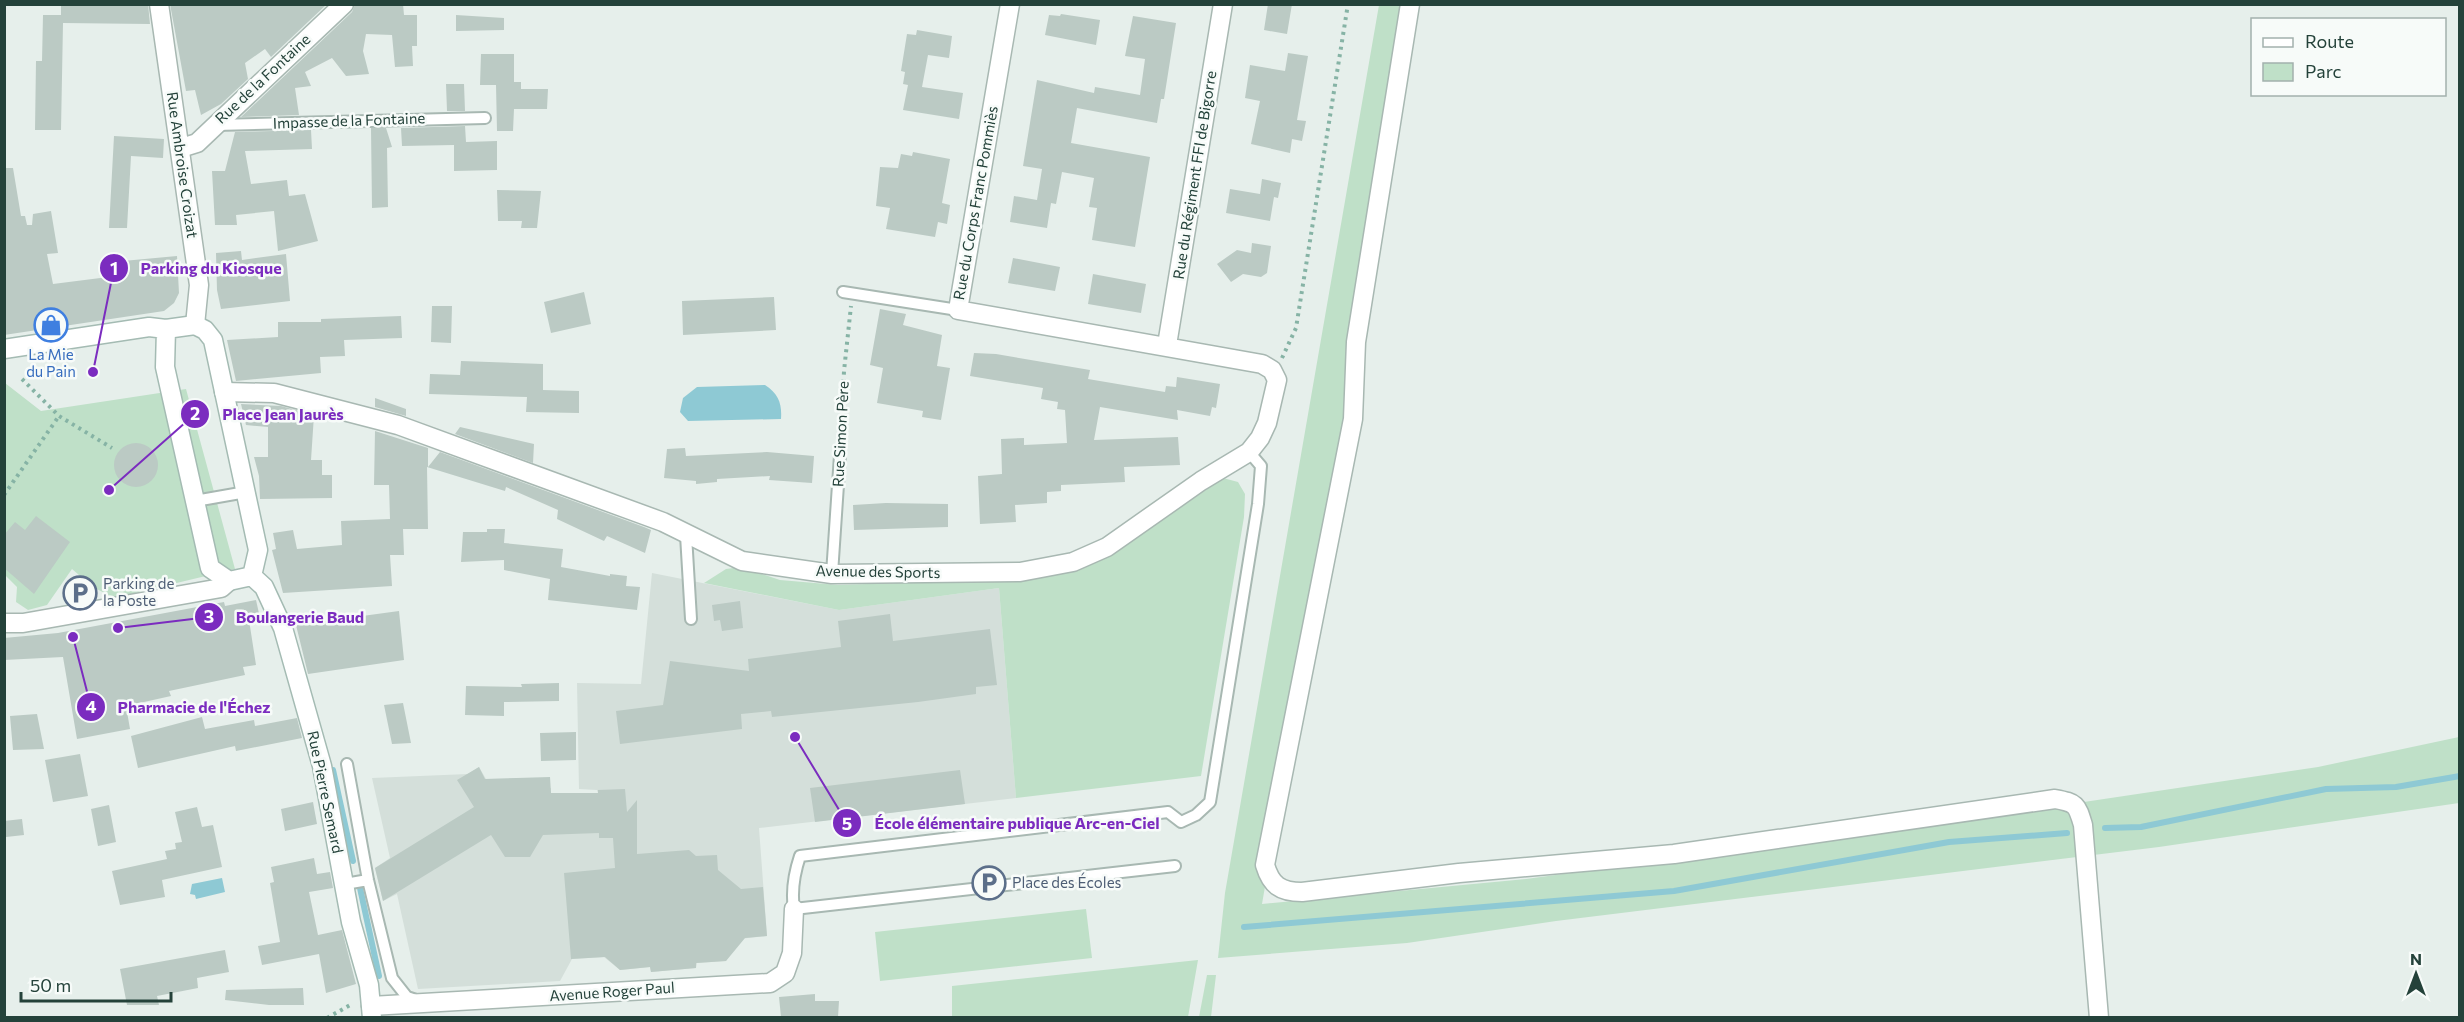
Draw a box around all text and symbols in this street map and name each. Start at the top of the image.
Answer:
legend [2251,18,2446,96]
street label: Rue de la Fontaine [211,30,314,127]
text: Route [2305,30,2354,52]
text: Parc [2305,60,2342,82]
street label: Rue du Régiment FFI de Bigorre [1169,69,1219,280]
street label: Rue Ambroise Croizat [164,90,202,239]
street label: Rue du Corps Franc Pommiès [949,104,1001,301]
street label: Impasse de la Fontaine [272,108,426,132]
callout: Parking du Kiosque [99,251,294,285]
text: 1 [110,257,118,279]
text: Parking du Kiosque [140,258,282,277]
shop icon: La Mie du Pain [33,307,69,343]
place label: La Mie du Pain [26,345,76,380]
street label: Rue Simon Père [828,380,852,487]
callout: Place Jean Jaurès [180,397,356,431]
text: 2 [190,402,200,424]
text: Place Jean Jaurès [222,404,344,423]
street label: Avenue des Sports [815,561,941,581]
place label: Parking de la Poste [103,574,174,609]
parking icon: Parking de la Poste [62,575,98,611]
callout: Boulangerie Baud [194,600,376,634]
text: 3 [204,605,214,627]
text: Boulangerie Baud [236,607,364,626]
callout: Pharmacie de l'Échez [76,690,282,724]
text: 4 [85,695,97,717]
text: Pharmacie de l'Échez [118,697,270,716]
street label: Rue Pierre Semard [304,729,348,855]
callout: École élémentaire publique Arc-en-Ciel [832,806,1171,840]
text: 5 [842,812,852,834]
text: École élémentaire publique Arc-en-Ciel [874,813,1160,832]
parking icon: Place des Écoles [971,865,1007,901]
place label: Place des Écoles [1012,872,1122,891]
north arrow [2386,944,2446,1004]
text: N [2410,949,2422,968]
scale bar [21,965,171,1003]
text: 50 m [30,974,71,996]
street label: Avenue Roger Paul [549,978,675,1004]

